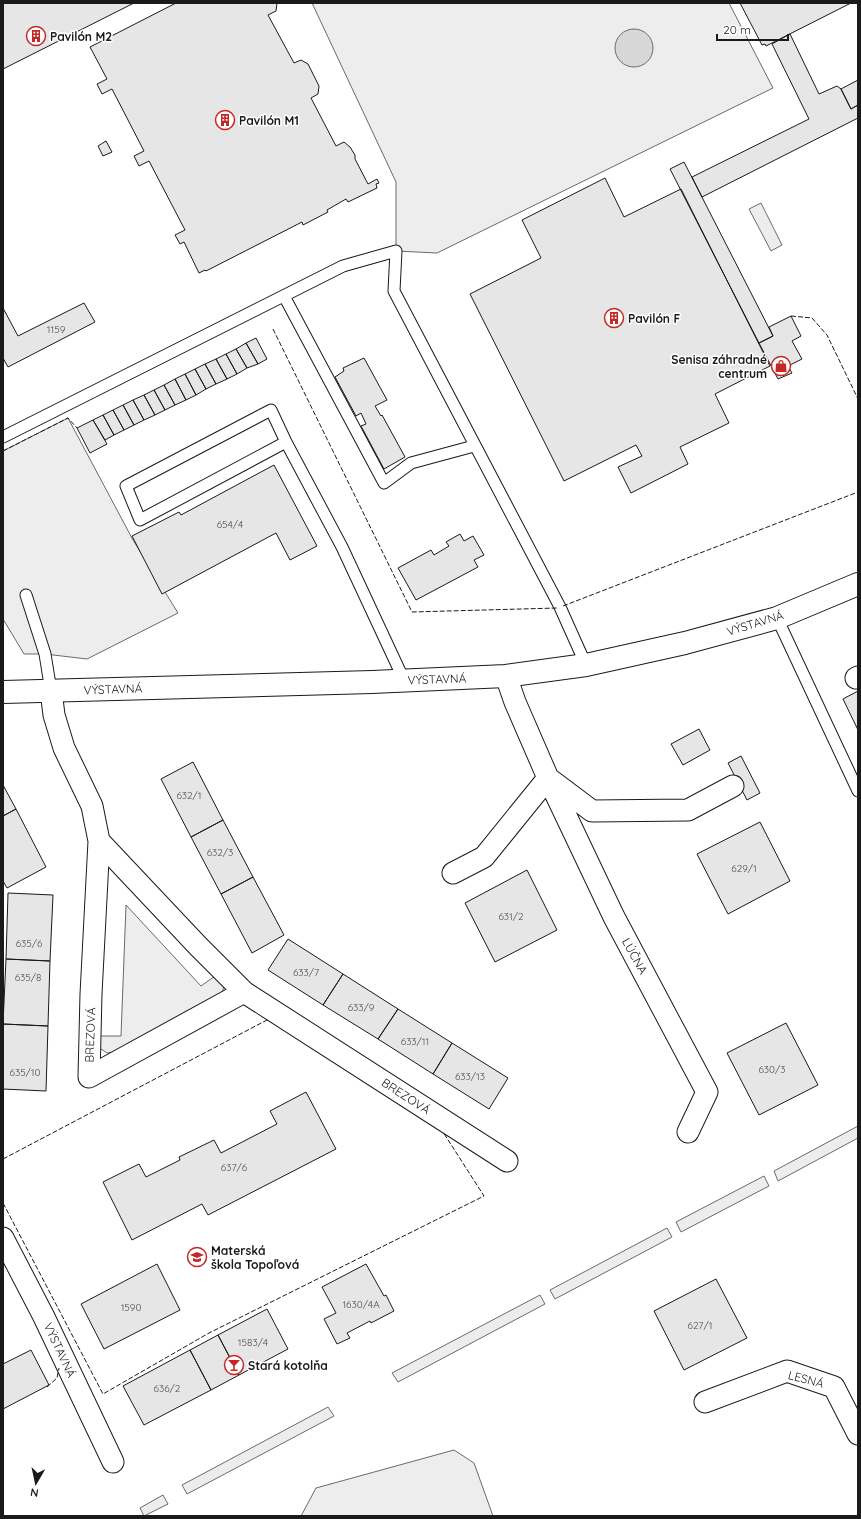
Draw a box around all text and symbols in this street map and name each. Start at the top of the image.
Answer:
scale bar [717,16,788,42]
text: 20 m [723,22,751,37]
building icon: Pavilón M2 [25,25,47,47]
place label: Pavilón M2 [50,29,112,44]
building icon: Pavilón M1 [214,109,236,131]
place label: Pavilón M1 [239,113,299,128]
building icon: Pavilón F [603,307,625,329]
place label: Pavilón F [628,311,680,326]
house number: 1159 [47,323,66,336]
place label: Senisa záhradné centrum [671,352,767,381]
shop icon: Senisa záhradné centrum [770,355,792,377]
house number: 654/4 [217,518,243,531]
street label: VÝSTAVNÁ [725,607,786,639]
street label: VÝSTAVNÁ [407,670,467,688]
street label: VÝSTAVNÁ [83,680,143,698]
house number: 632/1 [176,789,202,802]
house number: 632/3 [207,846,233,859]
house number: 629/1 [731,862,757,875]
house number: 631/2 [498,910,524,923]
street label: LÚČNA [619,935,651,977]
house number: 635/6 [16,937,43,950]
house number: 633/7 [293,966,319,979]
house number: 635/8 [15,971,41,984]
house number: 633/9 [348,1001,375,1014]
street label: BREZOVÁ [82,1007,98,1063]
house number: 633/11 [401,1035,429,1048]
house number: 630/3 [758,1063,786,1076]
house number: 635/10 [10,1066,41,1079]
house number: 633/13 [455,1070,485,1083]
street label: BREZOVÁ [379,1075,433,1117]
house number: 637/6 [221,1161,248,1174]
place label: Materská škola Topoľová [211,1243,299,1272]
school or university icon: Materská škola Topoľová [186,1246,208,1268]
house number: 1630/4A [342,1298,380,1311]
house number: 1590 [121,1301,141,1314]
house number: 627/1 [688,1319,712,1332]
street label: VÝSTAVNÁ [41,1320,79,1380]
house number: 1583/4 [238,1336,268,1349]
bar icon: Stará kotolňa [223,1354,245,1376]
place label: Stará kotolňa [248,1358,328,1373]
street label: LESNÁ [786,1367,826,1391]
house number: 636/2 [154,1382,181,1395]
north arrow [16,1463,56,1503]
text: N [29,1485,40,1500]

